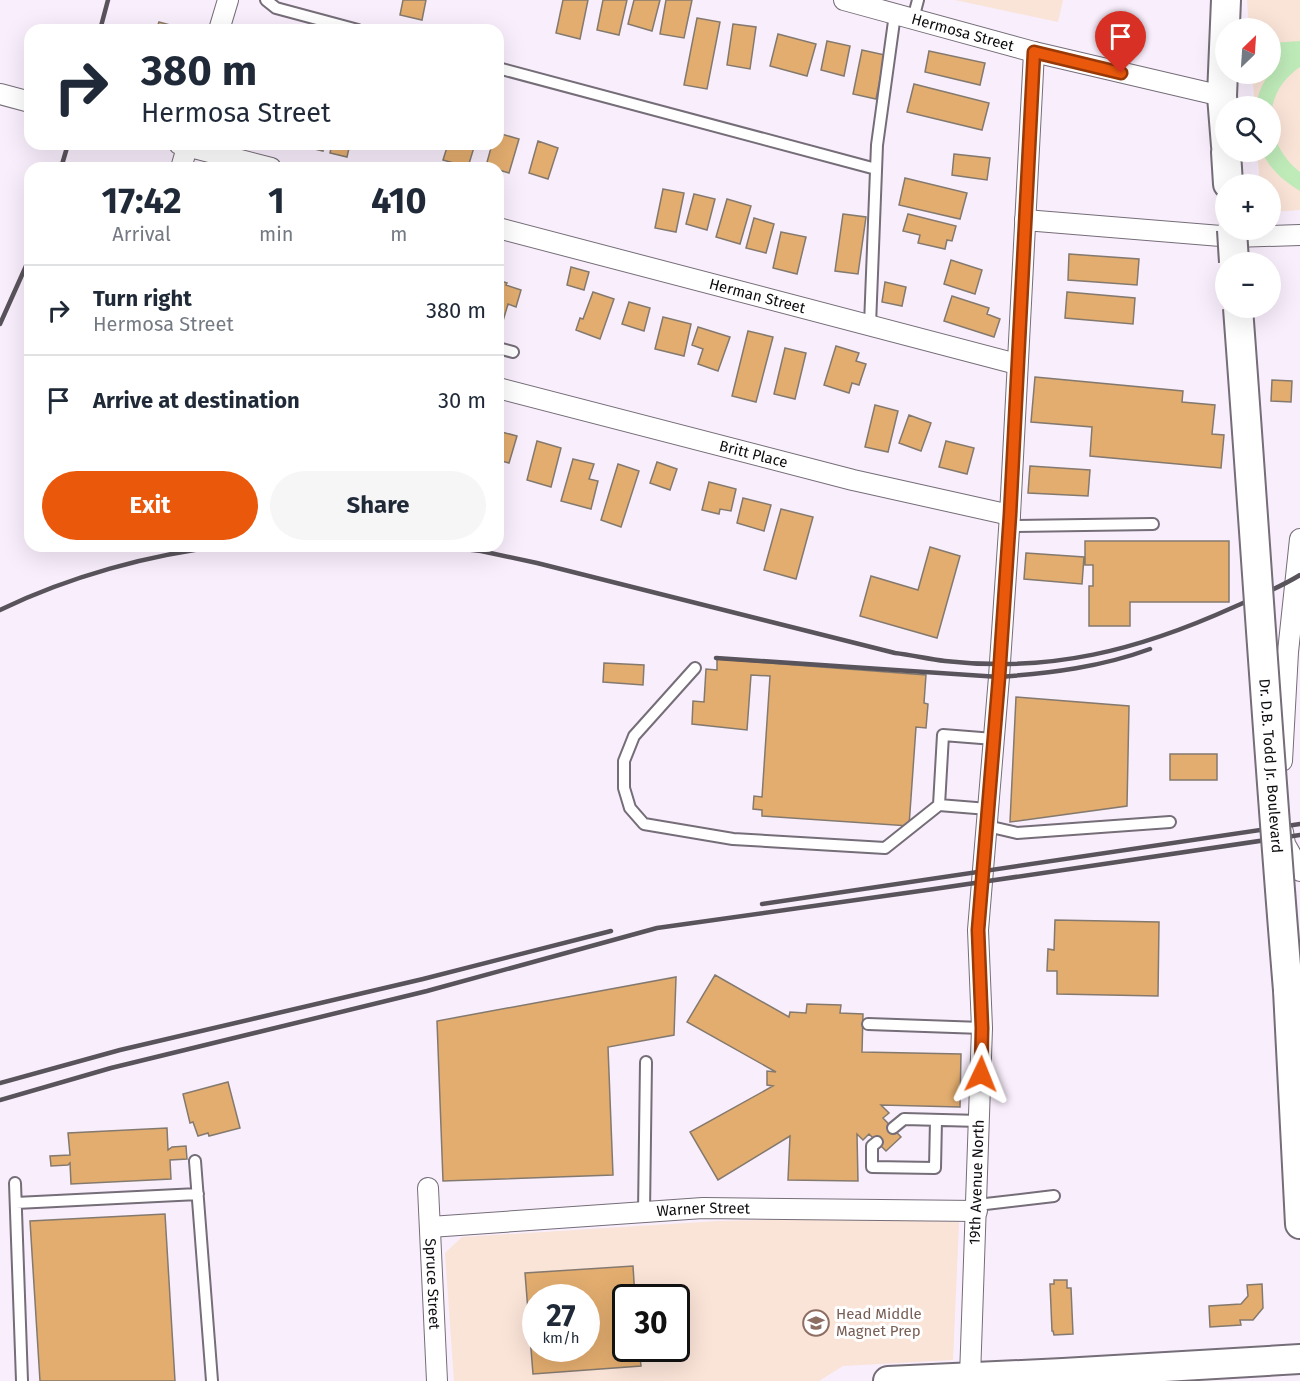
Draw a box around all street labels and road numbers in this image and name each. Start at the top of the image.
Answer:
street label: Hermosa Street [909,10,1016,55]
street label: Herman Street [707,275,808,317]
street label: Britt Place [717,437,790,472]
street label: Dr. D.B. Todd Jr. Boulevard [1255,678,1286,854]
street label: 19th Avenue North [966,1119,988,1245]
street label: Warner Street [656,1199,751,1220]
street label: Spruce Street [421,1238,444,1331]

